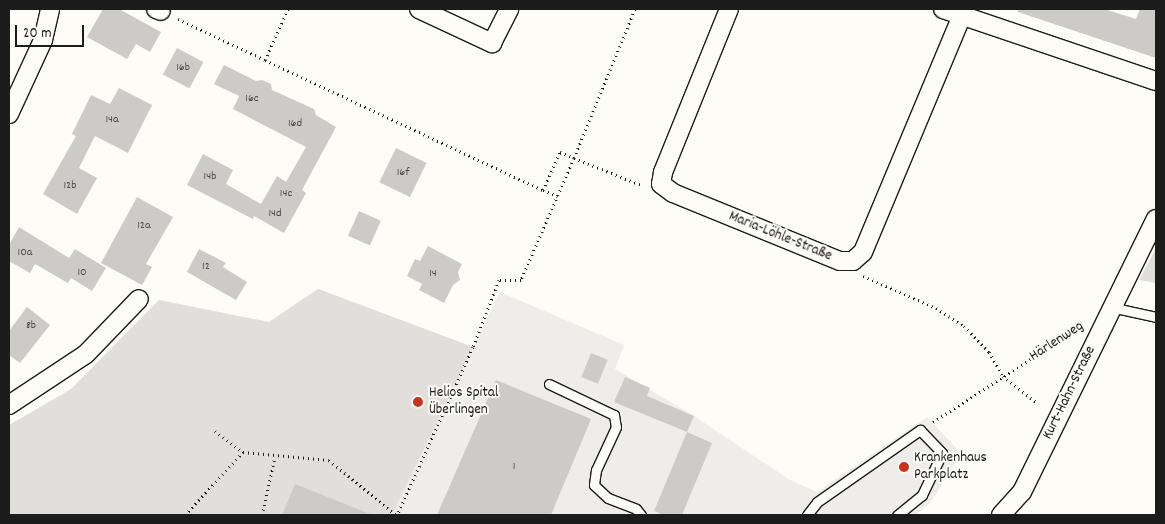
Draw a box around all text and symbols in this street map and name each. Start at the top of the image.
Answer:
scale bar [18,15,86,47]
text: 20 m [23,23,51,45]
house number: 16b [176,61,190,75]
house number: 16c [245,92,259,106]
house number: 14a [105,113,119,127]
house number: 16d [288,117,302,131]
house number: 16f [397,166,409,180]
house number: 14b [204,170,216,184]
house number: 12b [63,179,77,193]
house number: 14c [280,187,292,201]
house number: 14d [268,207,282,221]
street label: Maria-Löhle-Straße [726,208,834,266]
house number: 12a [137,219,151,233]
house number: 10a [18,246,32,260]
house number: 12 [202,260,210,274]
house number: 10 [77,266,87,280]
house number: 14 [429,267,437,281]
street label: Härlenweg [1027,318,1087,366]
house number: 8b [26,319,36,333]
street label: Kurt-Hahn-Straße [1040,343,1100,443]
place label: Helios Spital Überlingen [429,384,498,419]
marker: Helios Spital Überlingen [411,395,425,409]
place label: Krankenhaus Parkplatz [914,449,987,484]
house number: 1 [513,460,515,474]
marker: Krankenhaus Parkplatz [898,461,910,473]

